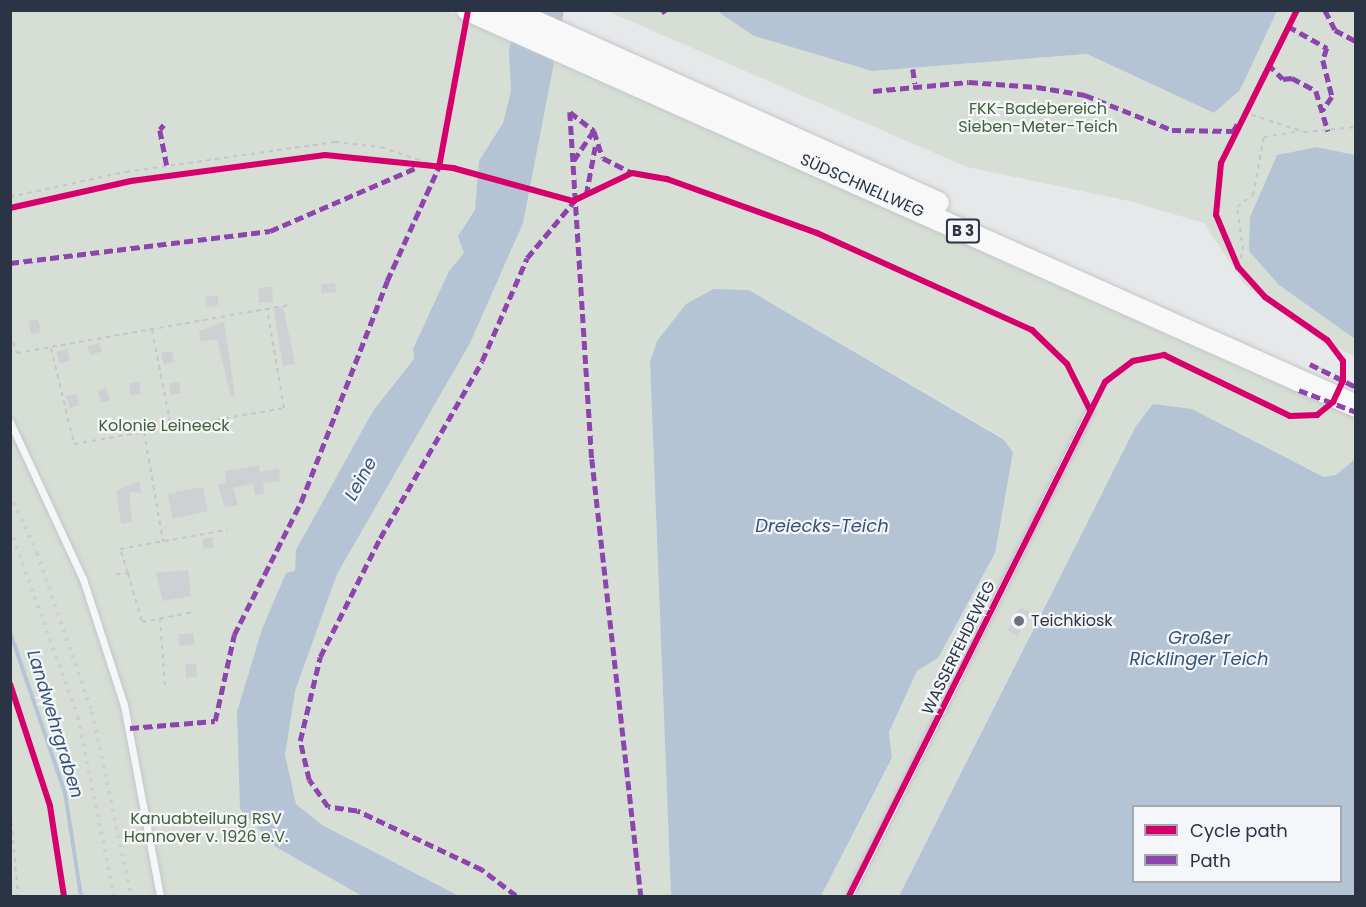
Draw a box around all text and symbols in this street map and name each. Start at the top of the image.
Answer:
park label: FKK-Badebereich Sieben-Meter-Teich [958,99,1118,137]
street label: SÜDSCHNELLWEG [797,150,927,222]
road number: B 3 [945,219,981,243]
park label: Kolonie Leineeck [98,416,230,436]
water label: Leine [340,454,382,504]
water label: Dreiecks-Teich [755,515,889,537]
street label: WASSERFEHDEWEG [918,578,1000,718]
place label: Teichkiosk [1031,611,1112,631]
marker: Teichkiosk [1012,614,1026,628]
water label: Großer Ricklinger Teich [1129,628,1269,670]
water label: Landwehrgraben [22,647,88,801]
legend [1132,805,1342,883]
park label: Kanuabteilung RSV Hannover v. 1926 e.V. [124,809,288,847]
text: Cycle path [1190,818,1288,843]
text: Path [1190,848,1231,873]

